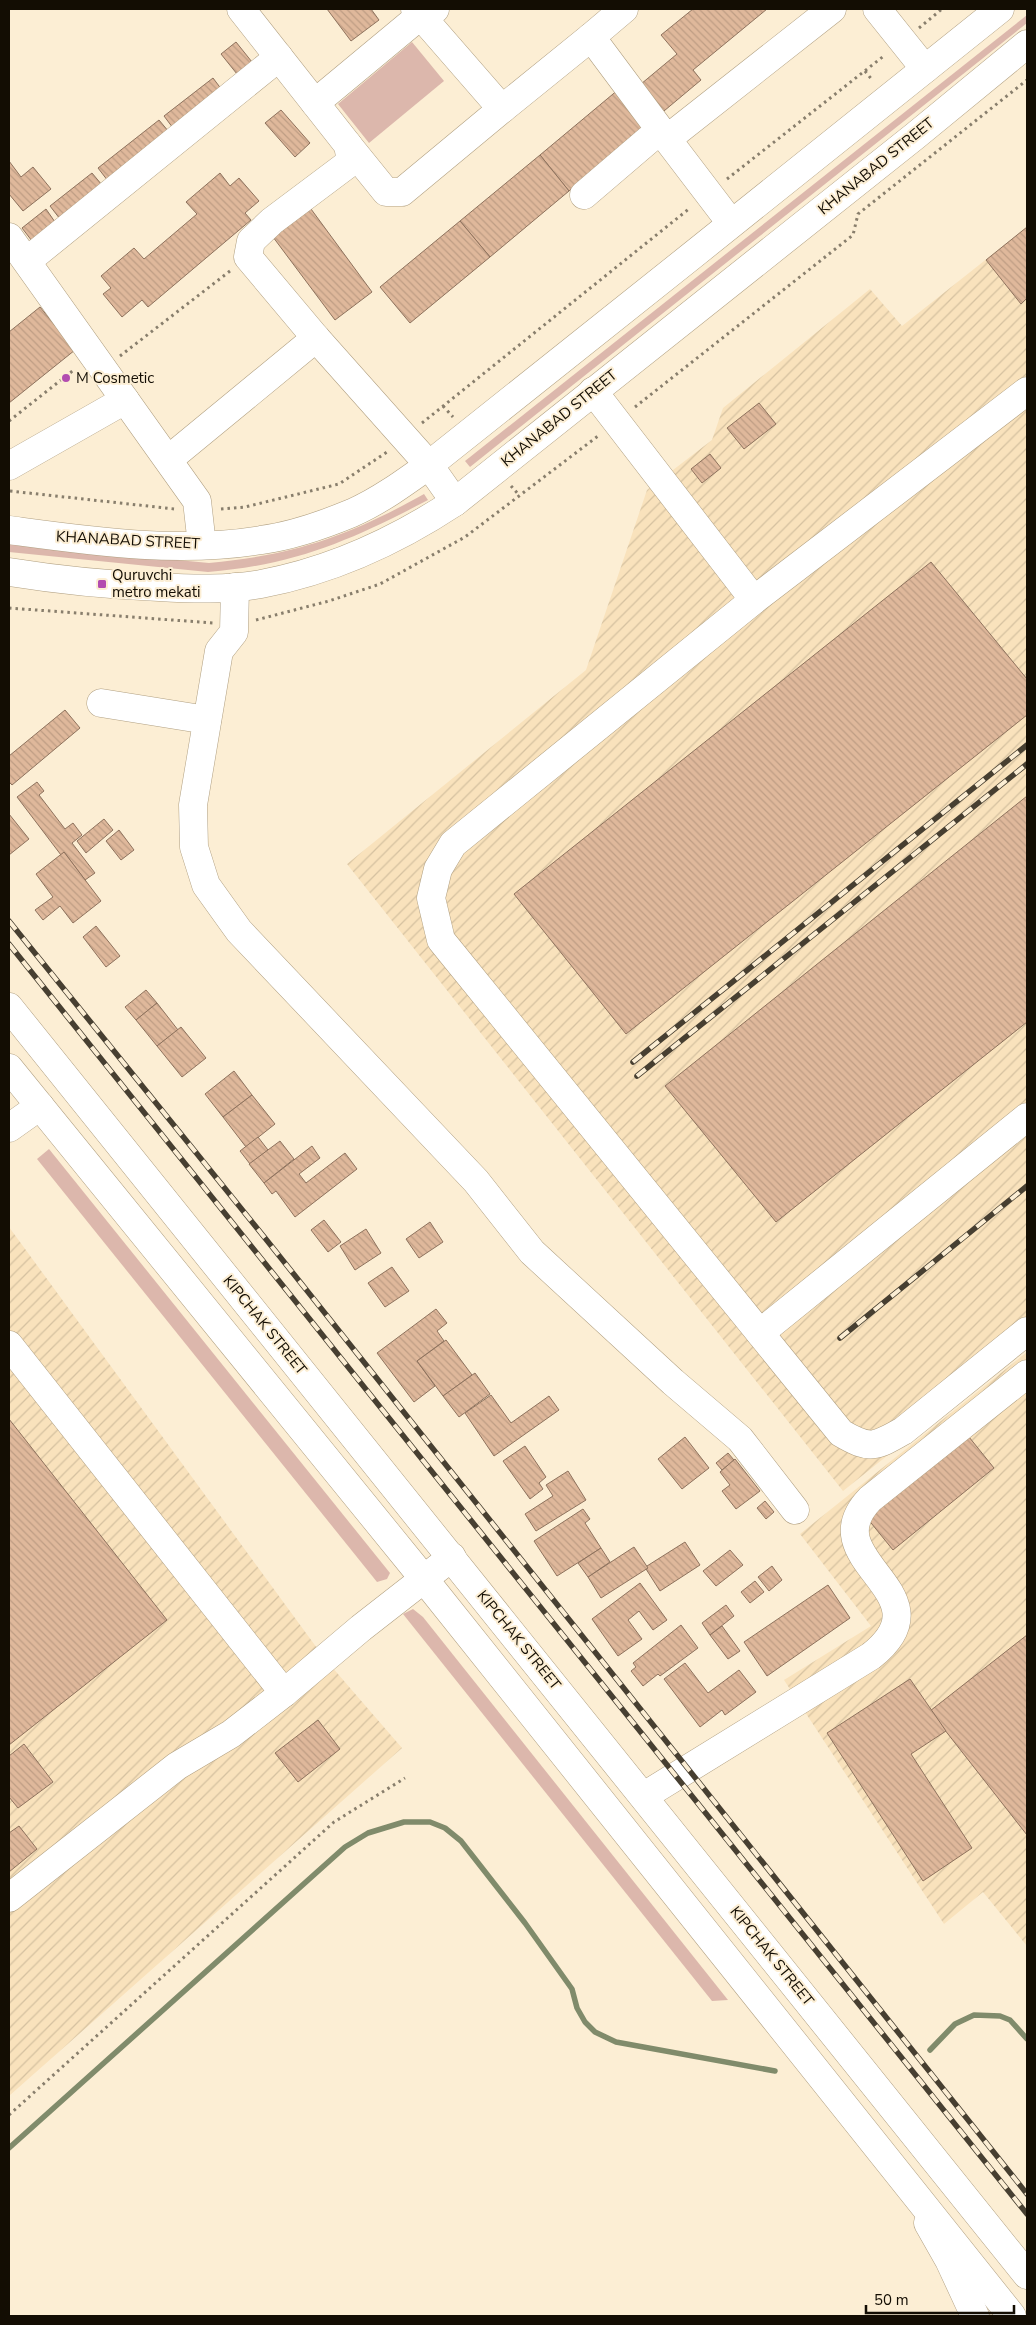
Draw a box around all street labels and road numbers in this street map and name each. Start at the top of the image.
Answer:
street label: KHANABAD STREET [814,113,938,219]
street label: KHANABAD STREET [497,365,621,471]
street label: KHANABAD STREET [56,526,200,554]
street label: KIPCHAK STREET [219,1271,311,1379]
street label: KIPCHAK STREET [473,1586,565,1694]
street label: KIPCHAK STREET [726,1902,818,2010]

